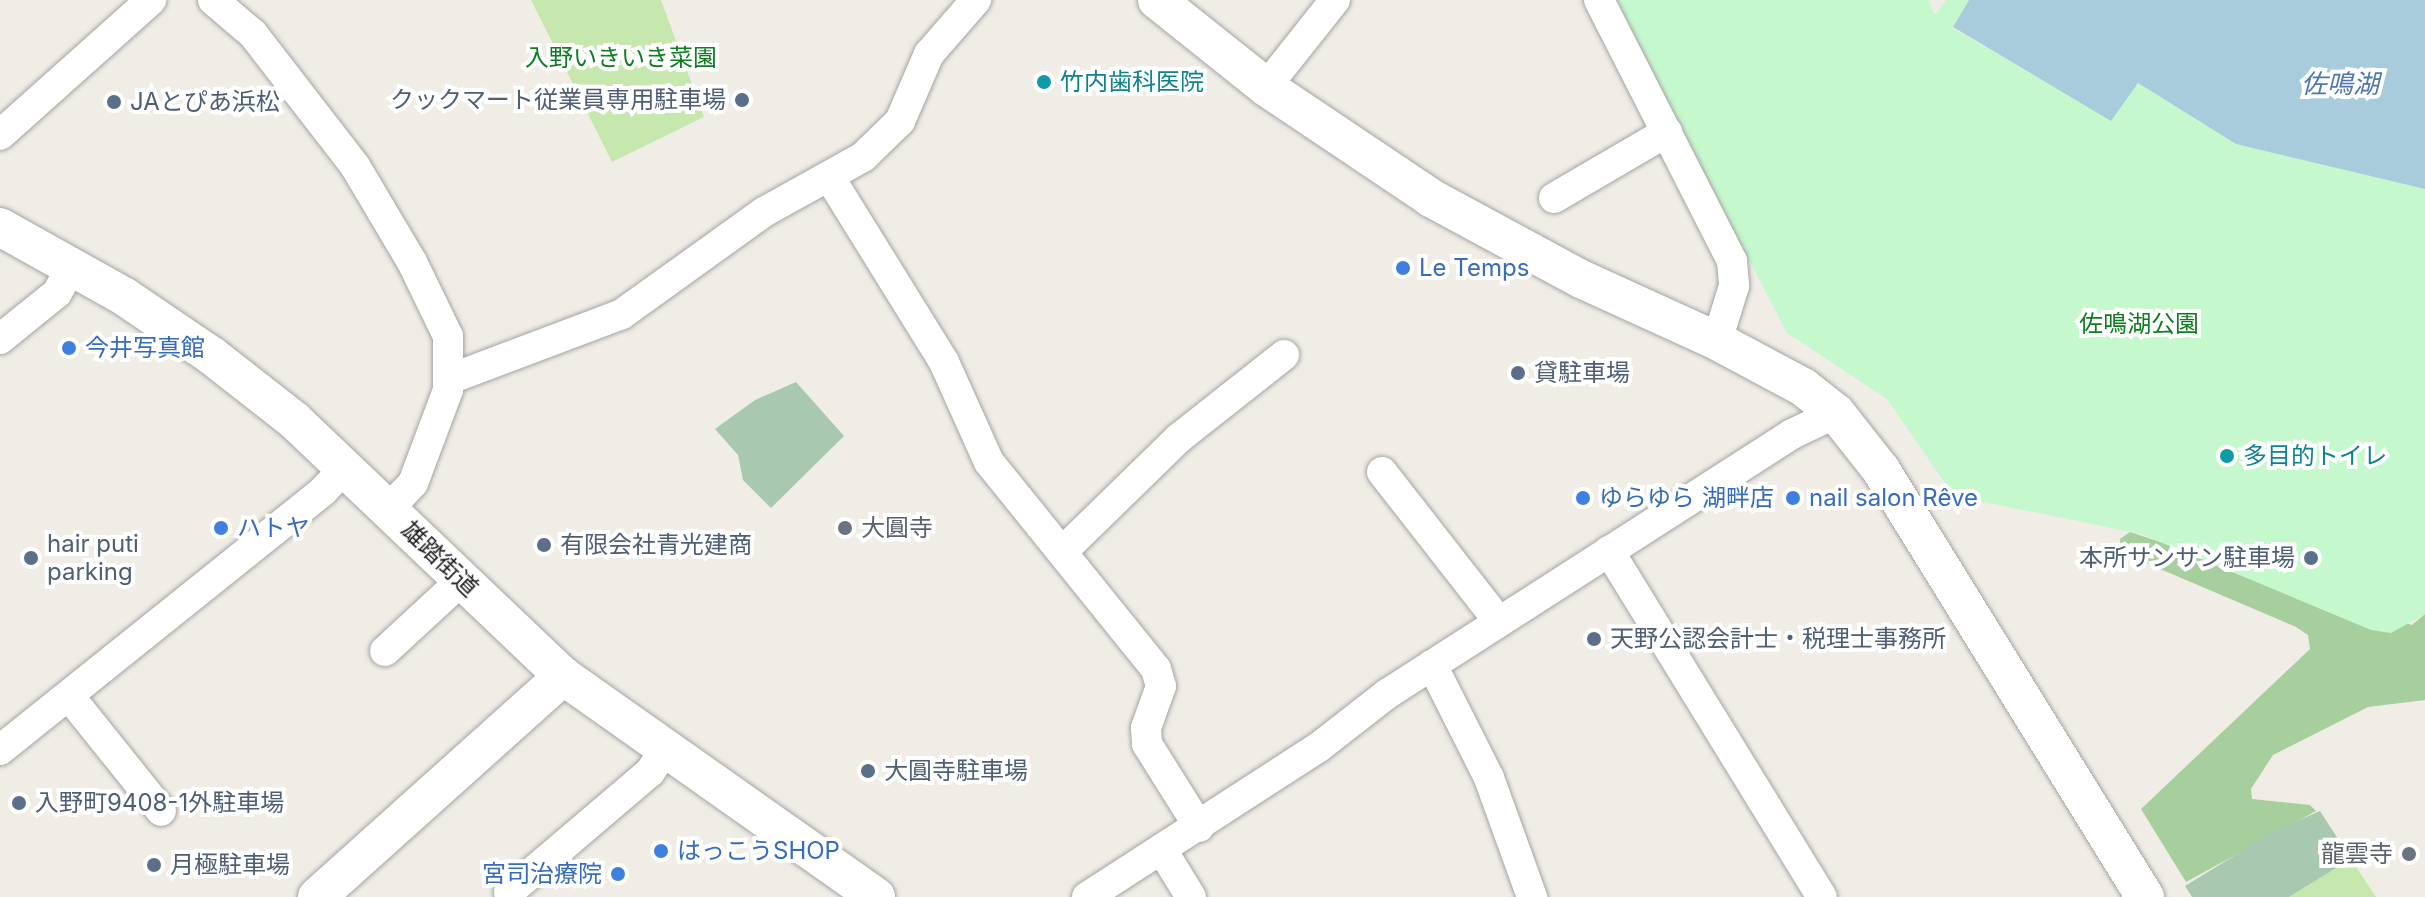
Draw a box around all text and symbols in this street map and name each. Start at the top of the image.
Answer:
park label: 入野いきいき菜園 [525,44,717,72]
place label: 竹内歯科医院 [1060,68,1204,96]
water label: 佐鳴湖 [2301,68,2379,100]
marker: 竹内歯科医院 [1035,73,1053,91]
place label: クックマート従業員専用駐車場 [390,86,726,114]
place label: JAとぴあ浜松 [130,88,280,116]
marker: クックマート従業員専用駐車場 [733,91,751,109]
marker: JAとぴあ浜松 [105,93,123,111]
place label: Le Temps [1419,254,1529,282]
marker: Le Temps [1394,259,1412,277]
park label: 佐鳴湖公園 [2079,310,2199,338]
place label: 今井写真館 [85,334,205,362]
marker: 今井写真館 [60,339,78,357]
place label: 貸駐車場 [1534,359,1630,387]
marker: 貸駐車場 [1509,364,1527,382]
place label: 多目的トイレ [2243,442,2387,470]
marker: 多目的トイレ [2218,447,2236,465]
place label: ゆらゆら 湖畔店 [1599,484,1774,512]
place label: nail salon Rêve [1809,484,1978,512]
marker: ゆらゆら 湖畔店 [1574,489,1592,507]
marker: nail salon Rêve [1784,489,1802,507]
place label: ハトヤ [237,514,309,542]
place label: 大圓寺 [861,514,933,542]
street label: 雄踏街道 [395,515,485,603]
marker: ハトヤ [212,519,230,537]
marker: 大圓寺 [836,519,854,537]
place label: hair puti parking [47,530,139,586]
place label: 有限会社青光建商 [560,531,752,559]
marker: 有限会社青光建商 [535,536,553,554]
place label: 本所サンサン駐車場 [2079,544,2295,572]
marker: hair puti parking [22,549,40,567]
marker: 本所サンサン駐車場 [2302,549,2320,567]
place label: 天野公認会計士・税理士事務所 [1610,625,1946,653]
marker: 天野公認会計士・税理士事務所 [1585,630,1603,648]
place label: 大圓寺駐車場 [884,757,1028,785]
marker: 大圓寺駐車場 [859,762,877,780]
place label: 入野町9408-1外駐車場 [35,789,284,817]
marker: 入野町9408-1外駐車場 [10,794,28,812]
place label: はっこうSHOP [677,837,840,865]
place label: 龍雲寺 [2321,840,2393,868]
marker: はっこうSHOP [652,842,670,860]
marker: 龍雲寺 [2400,845,2418,863]
place label: 月極駐車場 [170,851,290,879]
marker: 月極駐車場 [145,856,163,874]
place label: 宮司治療院 [482,860,602,888]
marker: 宮司治療院 [609,865,627,883]

